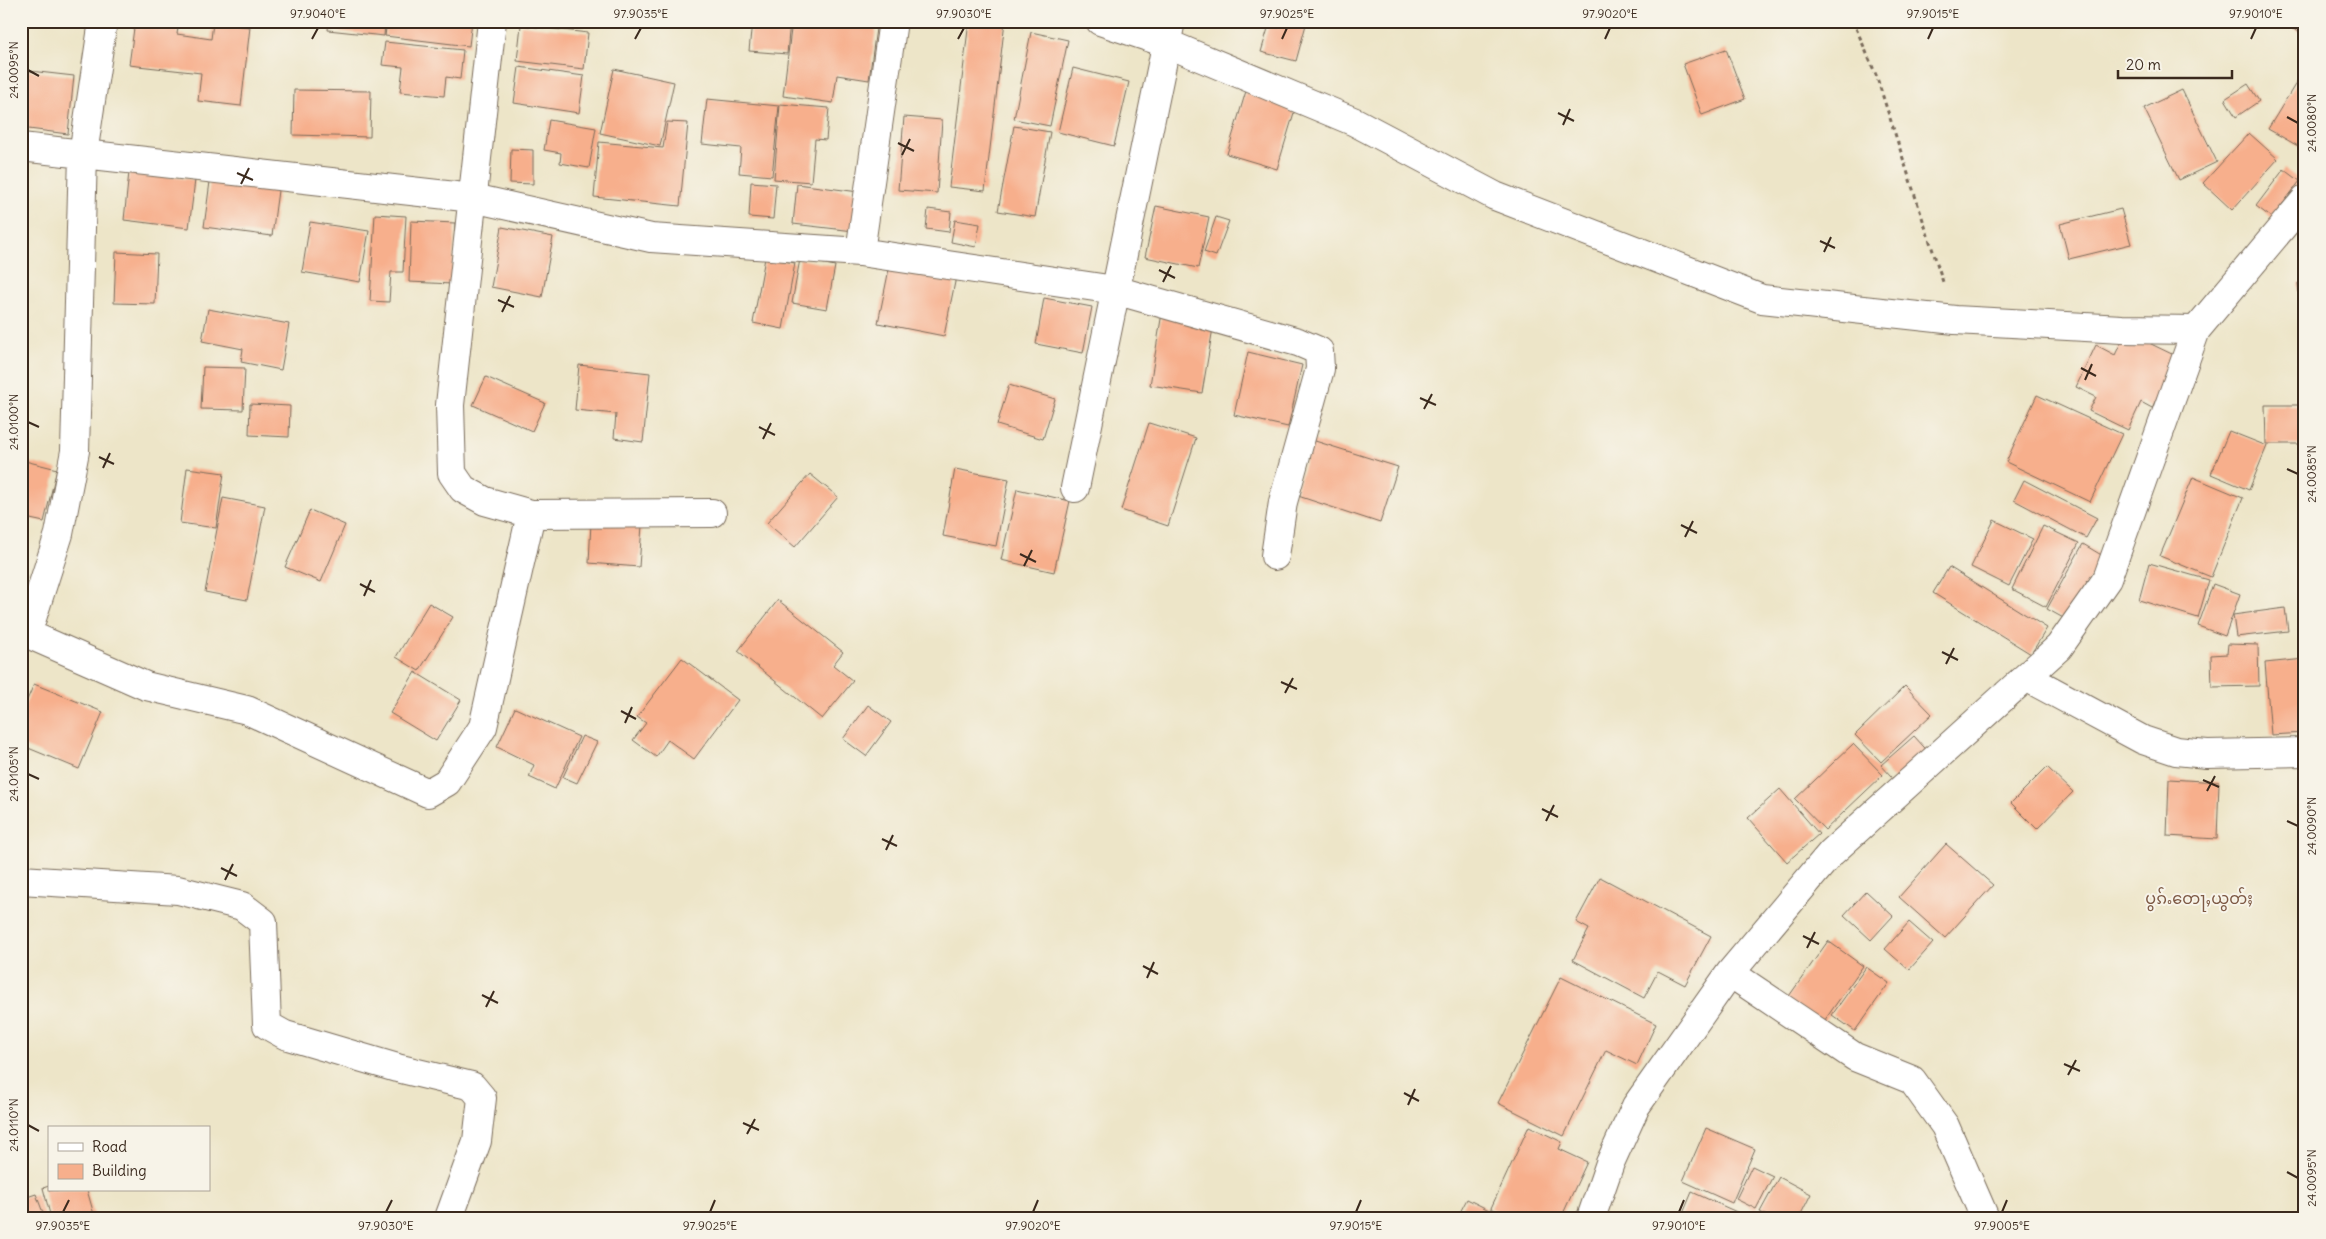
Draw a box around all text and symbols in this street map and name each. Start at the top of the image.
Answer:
text: 97.9040°E [290,6,346,21]
text: 97.9035°E [614,6,668,21]
text: 97.9030°E [936,6,992,21]
text: 97.9025°E [1260,6,1314,21]
text: 97.9020°E [1582,6,1638,21]
text: 97.9015°E [1907,6,1959,21]
text: 97.9010°E [2229,6,2283,21]
text: 24.0095°N [6,41,21,99]
scale bar [2118,48,2232,80]
text: 20 m [2126,55,2161,74]
text: 24.0080°N [2304,94,2319,152]
text: 24.0100°N [6,394,21,450]
text: 24.0085°N [2304,445,2319,503]
text: 24.0105°N [6,746,21,802]
text: 24.0090°N [2304,797,2319,855]
district label: ပွၵ်ႉတေႃႇယွတ်ႈ [2145,887,2253,912]
text: 24.0110°N [6,1098,21,1152]
legend [48,1126,210,1192]
text: Road [92,1137,127,1156]
text: 24.0095°N [2304,1149,2319,1207]
text: Building [92,1161,147,1180]
text: 97.9035°E [36,1218,90,1233]
text: 97.9030°E [358,1218,414,1233]
text: 97.9025°E [683,1218,737,1233]
text: 97.9020°E [1005,1218,1061,1233]
text: 97.9015°E [1330,1218,1382,1233]
text: 97.9010°E [1652,1218,1706,1233]
text: 97.9005°E [1974,1218,2030,1233]

